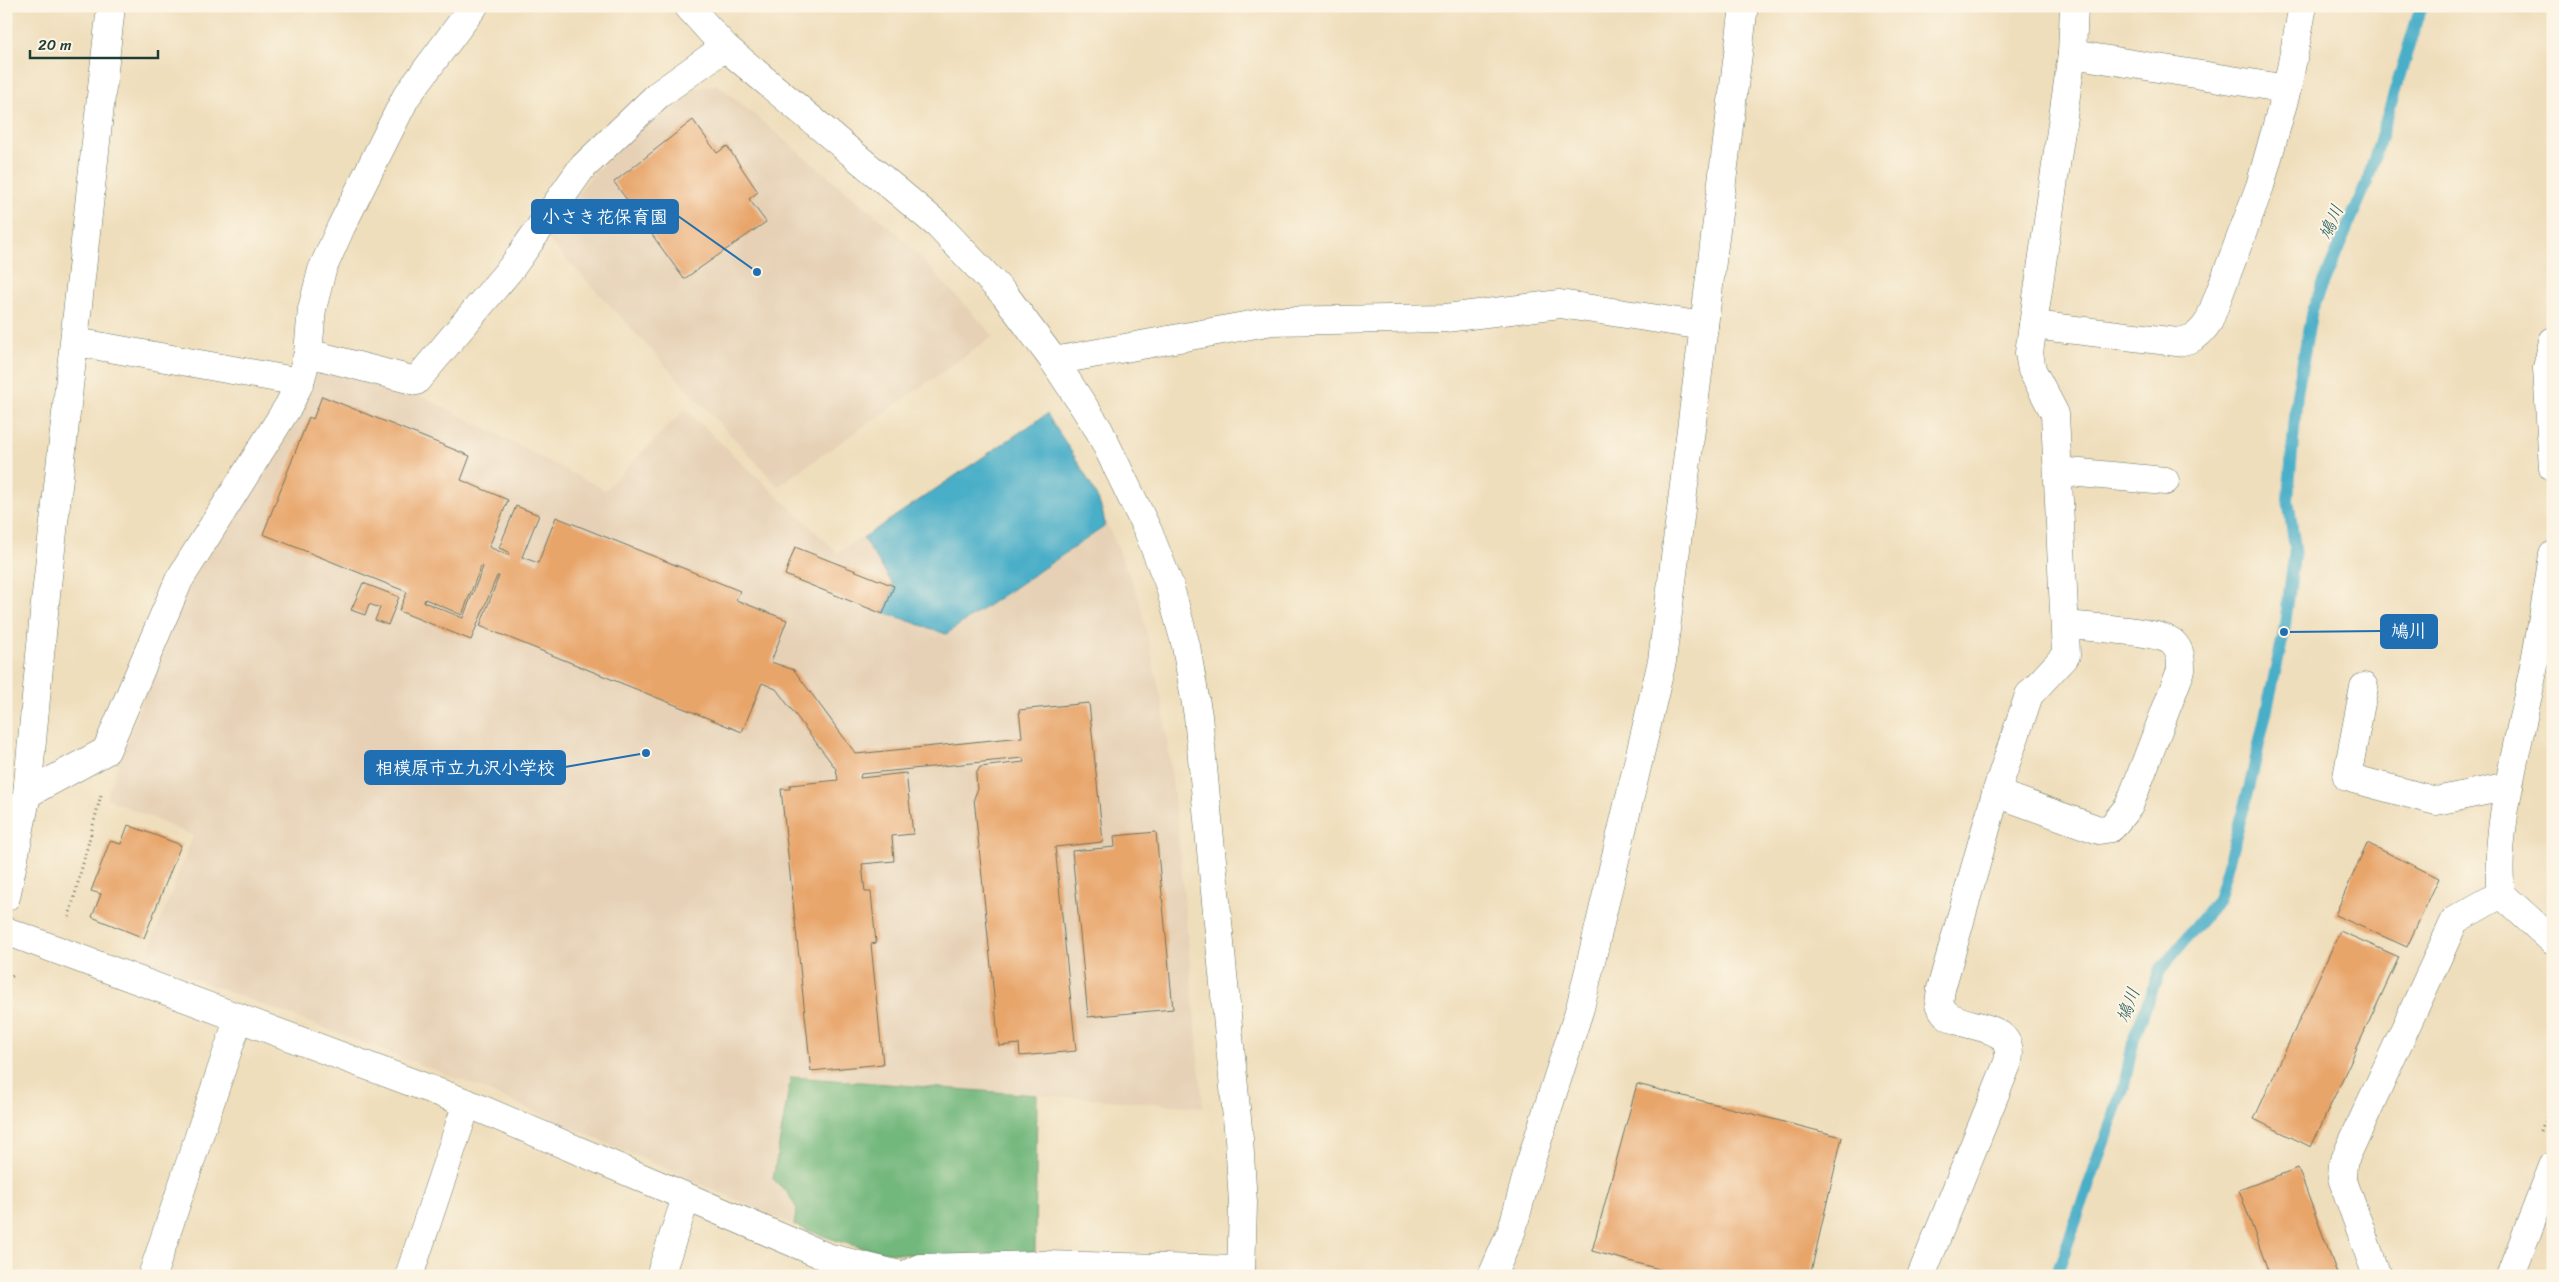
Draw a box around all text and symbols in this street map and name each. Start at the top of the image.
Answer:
scale bar [30,28,158,60]
text: 20 m [38,32,72,58]
water label: 鳩川 [2309,199,2353,245]
callout: 小さき花保育園 [532,200,678,233]
text: 小さき花保育園 [542,201,668,233]
callout: 鳩川 [2381,615,2437,648]
text: 鳩川 [2391,615,2427,647]
callout: 相模原市立九沢小学校 [365,751,565,784]
text: 相模原市立九沢小学校 [375,752,555,784]
water label: 鳩川 [2107,982,2149,1028]

